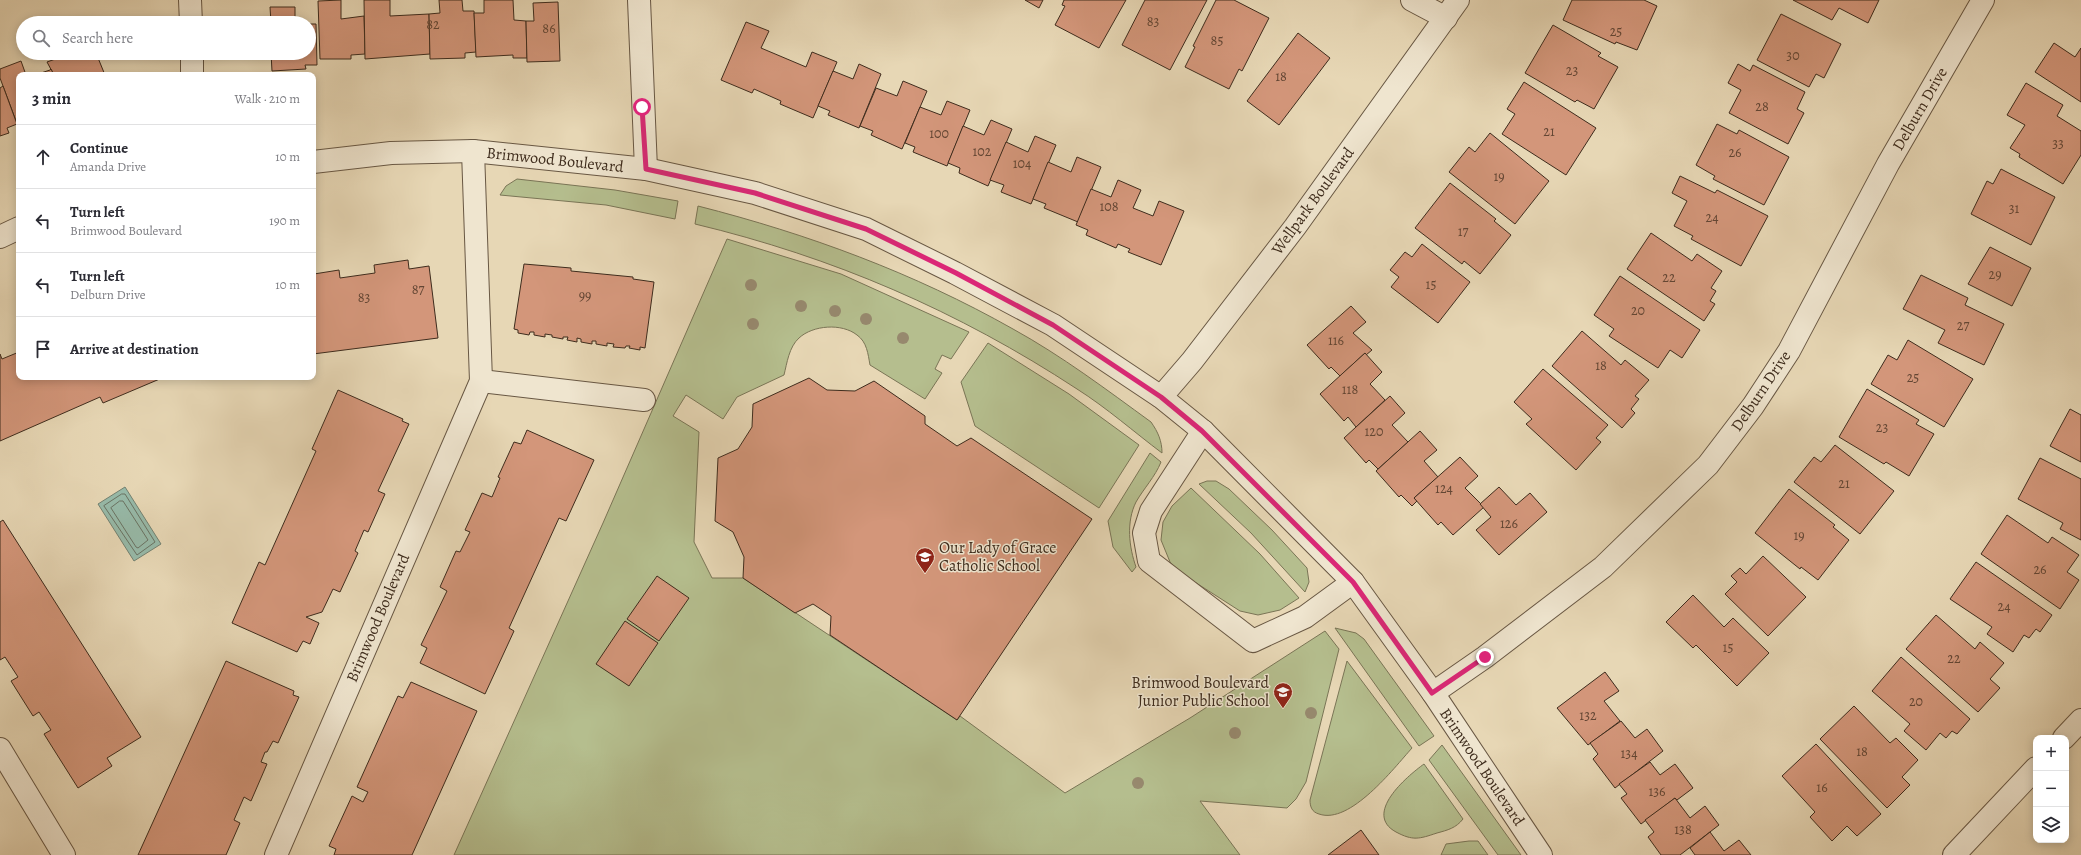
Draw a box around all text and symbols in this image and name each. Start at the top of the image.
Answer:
house number: 83 [1147,12,1159,31]
house number: 82 [426,15,440,34]
search box [16,16,316,60]
house number: 86 [542,19,556,38]
house number: 25 [1610,22,1622,41]
icon: search [30,27,52,49]
text: Search here [62,28,133,48]
house number: 85 [1211,31,1223,50]
house number: 30 [1786,46,1800,65]
house number: 23 [1566,61,1578,80]
street label: Delburn Drive [1887,63,1953,155]
house number: 18 [1275,67,1287,86]
text: 3 min [32,87,71,110]
text: Walk · 210 m [235,90,300,107]
house number: 28 [1755,97,1769,116]
route start [633,98,651,116]
house number: 21 [1543,122,1555,141]
house number: 100 [929,124,949,143]
house number: 33 [2052,134,2064,153]
text: Continue [70,138,128,158]
street label: Brimwood Boulevard [485,142,625,178]
house number: 102 [973,142,992,161]
street label: Wellpark Boulevard [1266,143,1360,260]
house number: 26 [1728,143,1742,162]
icon: ahead [32,146,54,168]
text: 10 m [275,148,300,165]
house number: 104 [1013,154,1031,173]
text: Amanda Drive [70,158,146,175]
house number: 19 [1493,167,1505,186]
house number: 108 [1099,197,1119,216]
house number: 31 [2009,199,2020,218]
text: Turn left [70,202,125,222]
house number: 24 [1706,208,1719,227]
icon: left [32,210,54,232]
text: 190 m [269,212,300,229]
text: Brimwood Boulevard [70,222,182,239]
house number: 17 [1458,222,1468,241]
house number: 29 [1988,265,2002,284]
text: Turn left [70,266,125,286]
house number: 22 [1662,268,1676,287]
icon: left [32,274,54,296]
house number: 15 [1426,275,1436,294]
text: 10 m [275,276,300,293]
house number: 87 [412,280,424,299]
text: Delburn Drive [70,286,146,303]
house number: 99 [579,286,591,305]
house number: 83 [358,288,370,307]
house number: 20 [1631,301,1645,320]
house number: 27 [1957,316,1969,335]
house number: 116 [1328,331,1344,350]
icon: arrive [32,338,54,360]
text: Arrive at destination [70,339,199,359]
street label: Delburn Drive [1726,346,1796,436]
house number: 18 [1595,356,1607,375]
house number: 25 [1907,368,1919,387]
house number: 118 [1342,380,1358,399]
house number: 23 [1876,418,1888,437]
house number: 120 [1365,422,1383,441]
house number: 21 [1838,474,1850,493]
house number: 124 [1435,479,1453,498]
house number: 126 [1500,514,1518,533]
house number: 19 [1793,526,1805,545]
place label: Our Lady of Grace Catholic School [939,537,1056,577]
school or university icon: Our Lady of Grace Catholic School [914,546,936,574]
street label: Brimwood Boulevard [341,550,415,686]
house number: 26 [2033,560,2047,579]
house number: 24 [1998,597,2011,616]
house number: 15 [1723,638,1733,657]
route end [1476,648,1494,666]
house number: 22 [1947,649,1961,668]
place label: Brimwood Boulevard Junior Public School [1131,672,1269,712]
school or university icon: Brimwood Boulevard Junior Public School [1272,681,1294,709]
house number: 20 [1909,692,1923,711]
street label: Brimwood Boulevard [1434,704,1530,831]
house number: 132 [1579,706,1597,725]
map controls [2033,735,2069,843]
button: + [2033,735,2069,771]
house number: 18 [1856,742,1868,761]
house number: 134 [1621,744,1637,763]
button: − [2033,771,2069,807]
house number: 16 [1816,778,1828,797]
house number: 136 [1648,782,1666,801]
button: layers [2033,807,2069,843]
house number: 138 [1674,820,1692,839]

